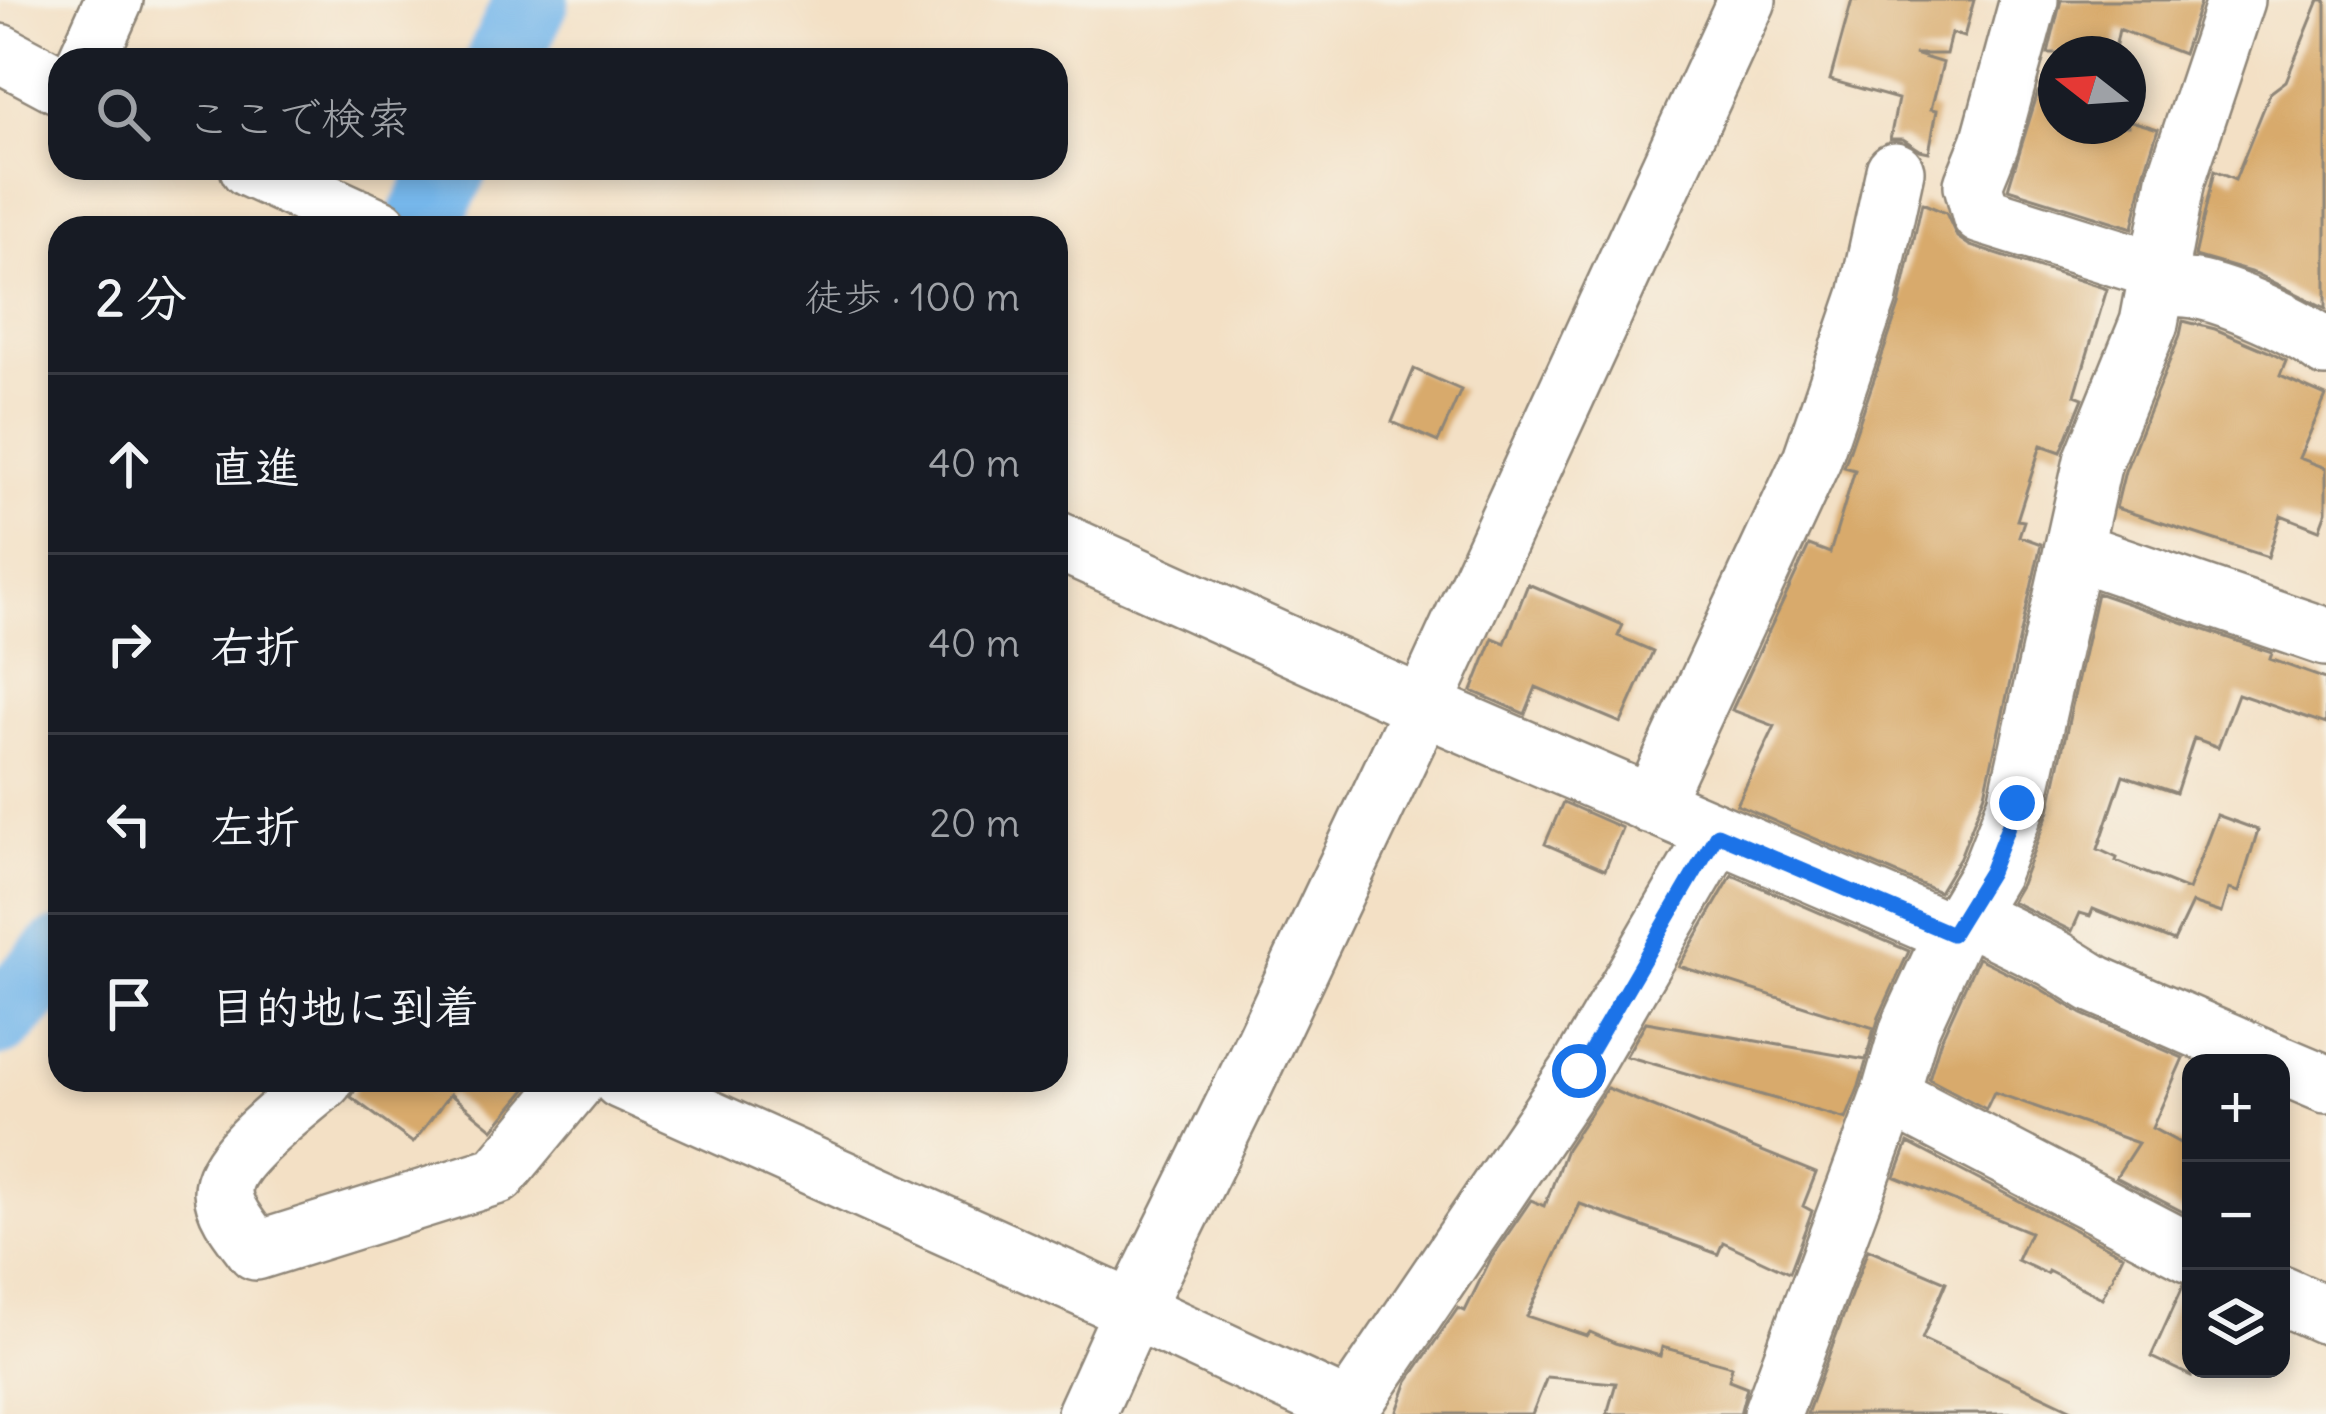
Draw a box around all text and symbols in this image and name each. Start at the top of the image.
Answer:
north arrow [2038,36,2146,144]
search box [48,48,1068,180]
icon: search [90,81,156,147]
text: ここで検索 [186,90,411,146]
text: 2 分 [96,266,187,330]
text: 徒歩 · 100 m [804,273,1020,322]
icon: ahead [96,431,162,497]
text: 直進 [210,439,300,495]
text: 40 m [928,439,1020,488]
icon: right [96,611,162,677]
text: 右折 [210,619,300,675]
text: 40 m [928,619,1020,668]
route end [1990,776,2044,830]
icon: left [96,791,162,857]
text: 左折 [210,799,300,855]
text: 20 m [929,799,1020,848]
icon: arrive [96,971,162,1037]
text: 目的地に到着 [210,979,480,1035]
route start [1552,1044,1606,1098]
map controls [2182,1054,2290,1378]
button: + [2182,1054,2290,1162]
button: − [2182,1162,2290,1270]
button: layers [2182,1270,2290,1378]

